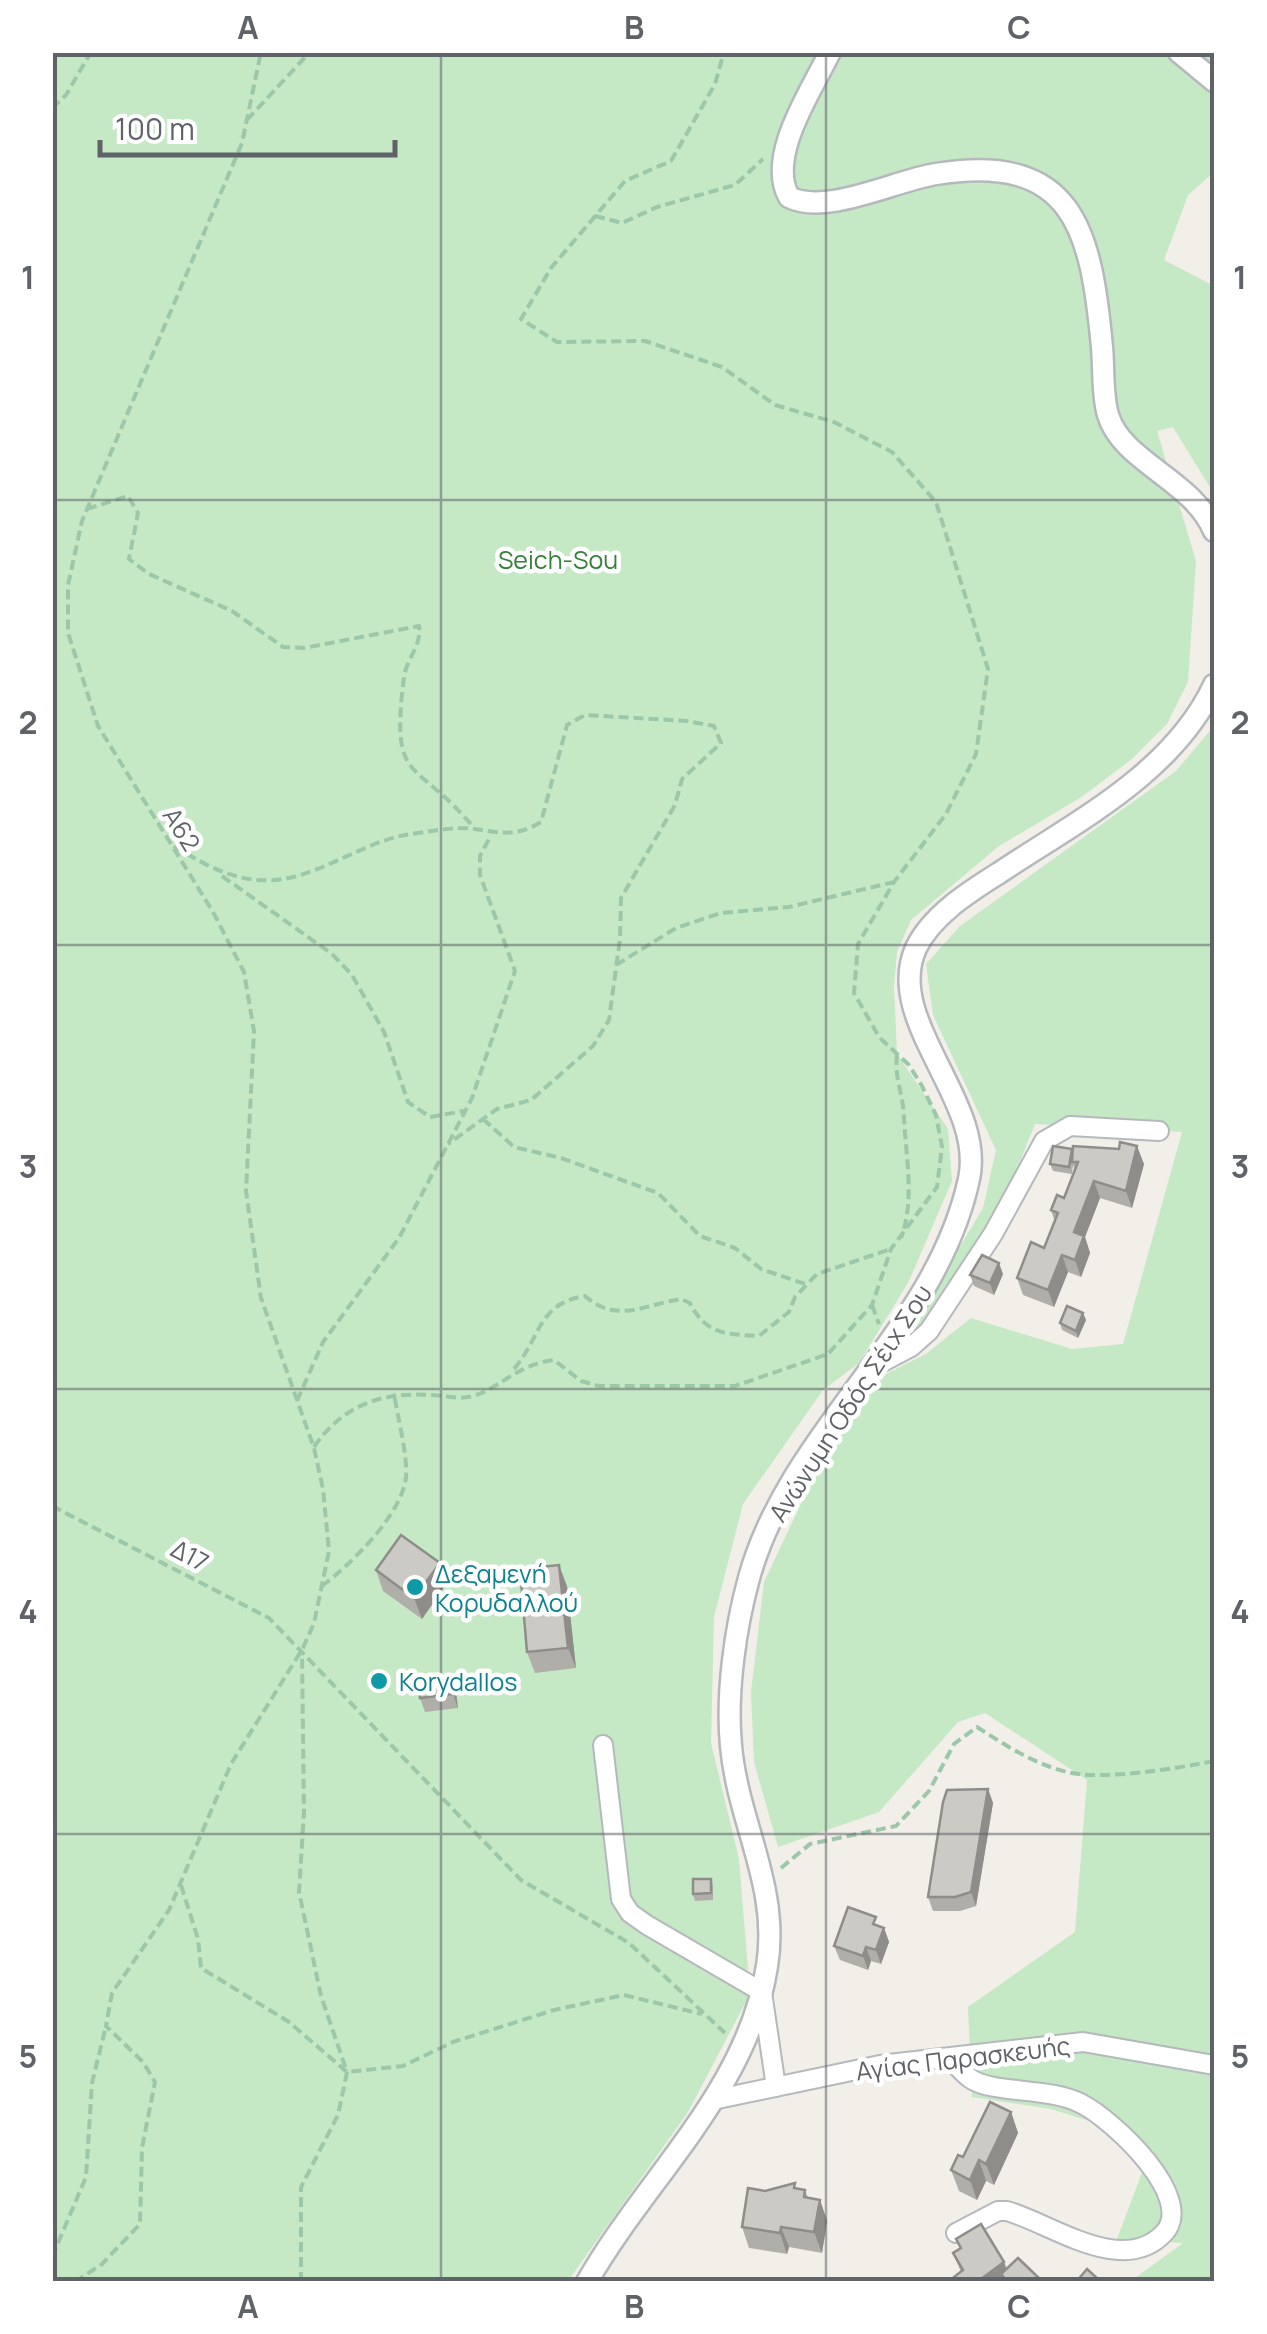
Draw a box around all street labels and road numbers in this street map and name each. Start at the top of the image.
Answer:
street label: Α62 [155,800,209,858]
street label: Ανώνυμη Οδός Σέιχ Σου [760,1278,940,1528]
street label: Δ17 [165,1531,215,1579]
street label: Αγίας Παρασκευής [854,2027,1072,2089]

